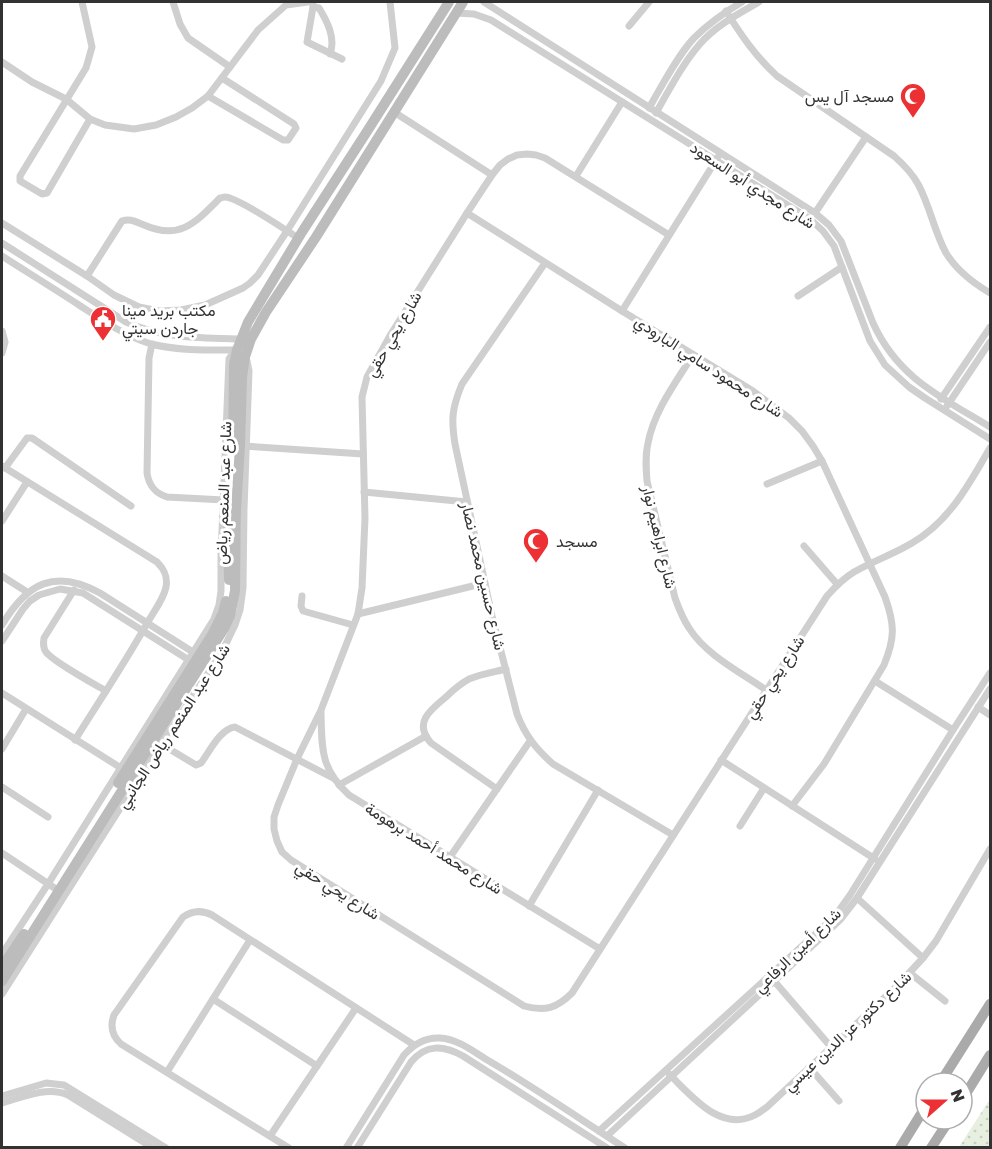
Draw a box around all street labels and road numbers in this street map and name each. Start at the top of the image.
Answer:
street label: شارع مجدي أبو السعود [685,137,819,236]
street label: شارع يحي حقي [360,288,429,382]
street label: شارع محمود سامي البارودي [629,311,787,425]
street label: شارع عبد المنعم رياض [211,421,237,565]
street label: شارع ابراهيم نوار [636,482,682,591]
street label: شارع حسين محمد نصار [455,499,511,652]
street label: شارع يحي حقي [740,631,812,725]
street label: شارع عبد المنعم رياض الجانبي [112,640,237,814]
street label: شارع محمد أحمد برهومة [361,798,506,900]
street label: شارع يحي حقي [290,856,384,927]
street label: شارع أمين الرفاعي [749,903,848,1000]
street label: شارع دكتور عز الدين عيسي [779,967,918,1098]

